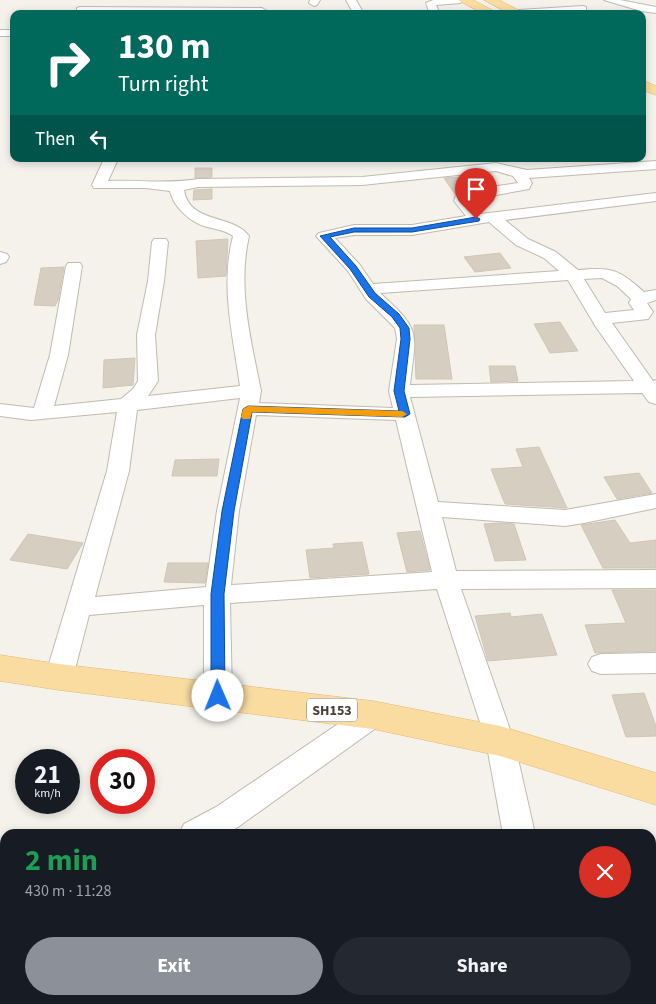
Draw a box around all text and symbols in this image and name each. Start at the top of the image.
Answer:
text: 130 m [118,22,210,72]
icon: right [35,30,100,95]
text: Turn right [118,68,208,100]
icon: left [85,125,113,153]
text: Then [35,126,75,153]
pin [455,168,497,219]
icon: arrive [462,175,490,203]
position arrow [191,669,243,721]
road number: SH153 [307,698,357,722]
speed limit sign: 30 [90,749,155,814]
text: 21 [34,757,61,793]
text: km/h [34,785,61,802]
text: 2 min [25,839,98,882]
button: close [579,846,631,898]
text: 430 m · 11:28 [25,880,112,902]
button: Exit [25,937,323,995]
button: Share [333,937,631,995]

